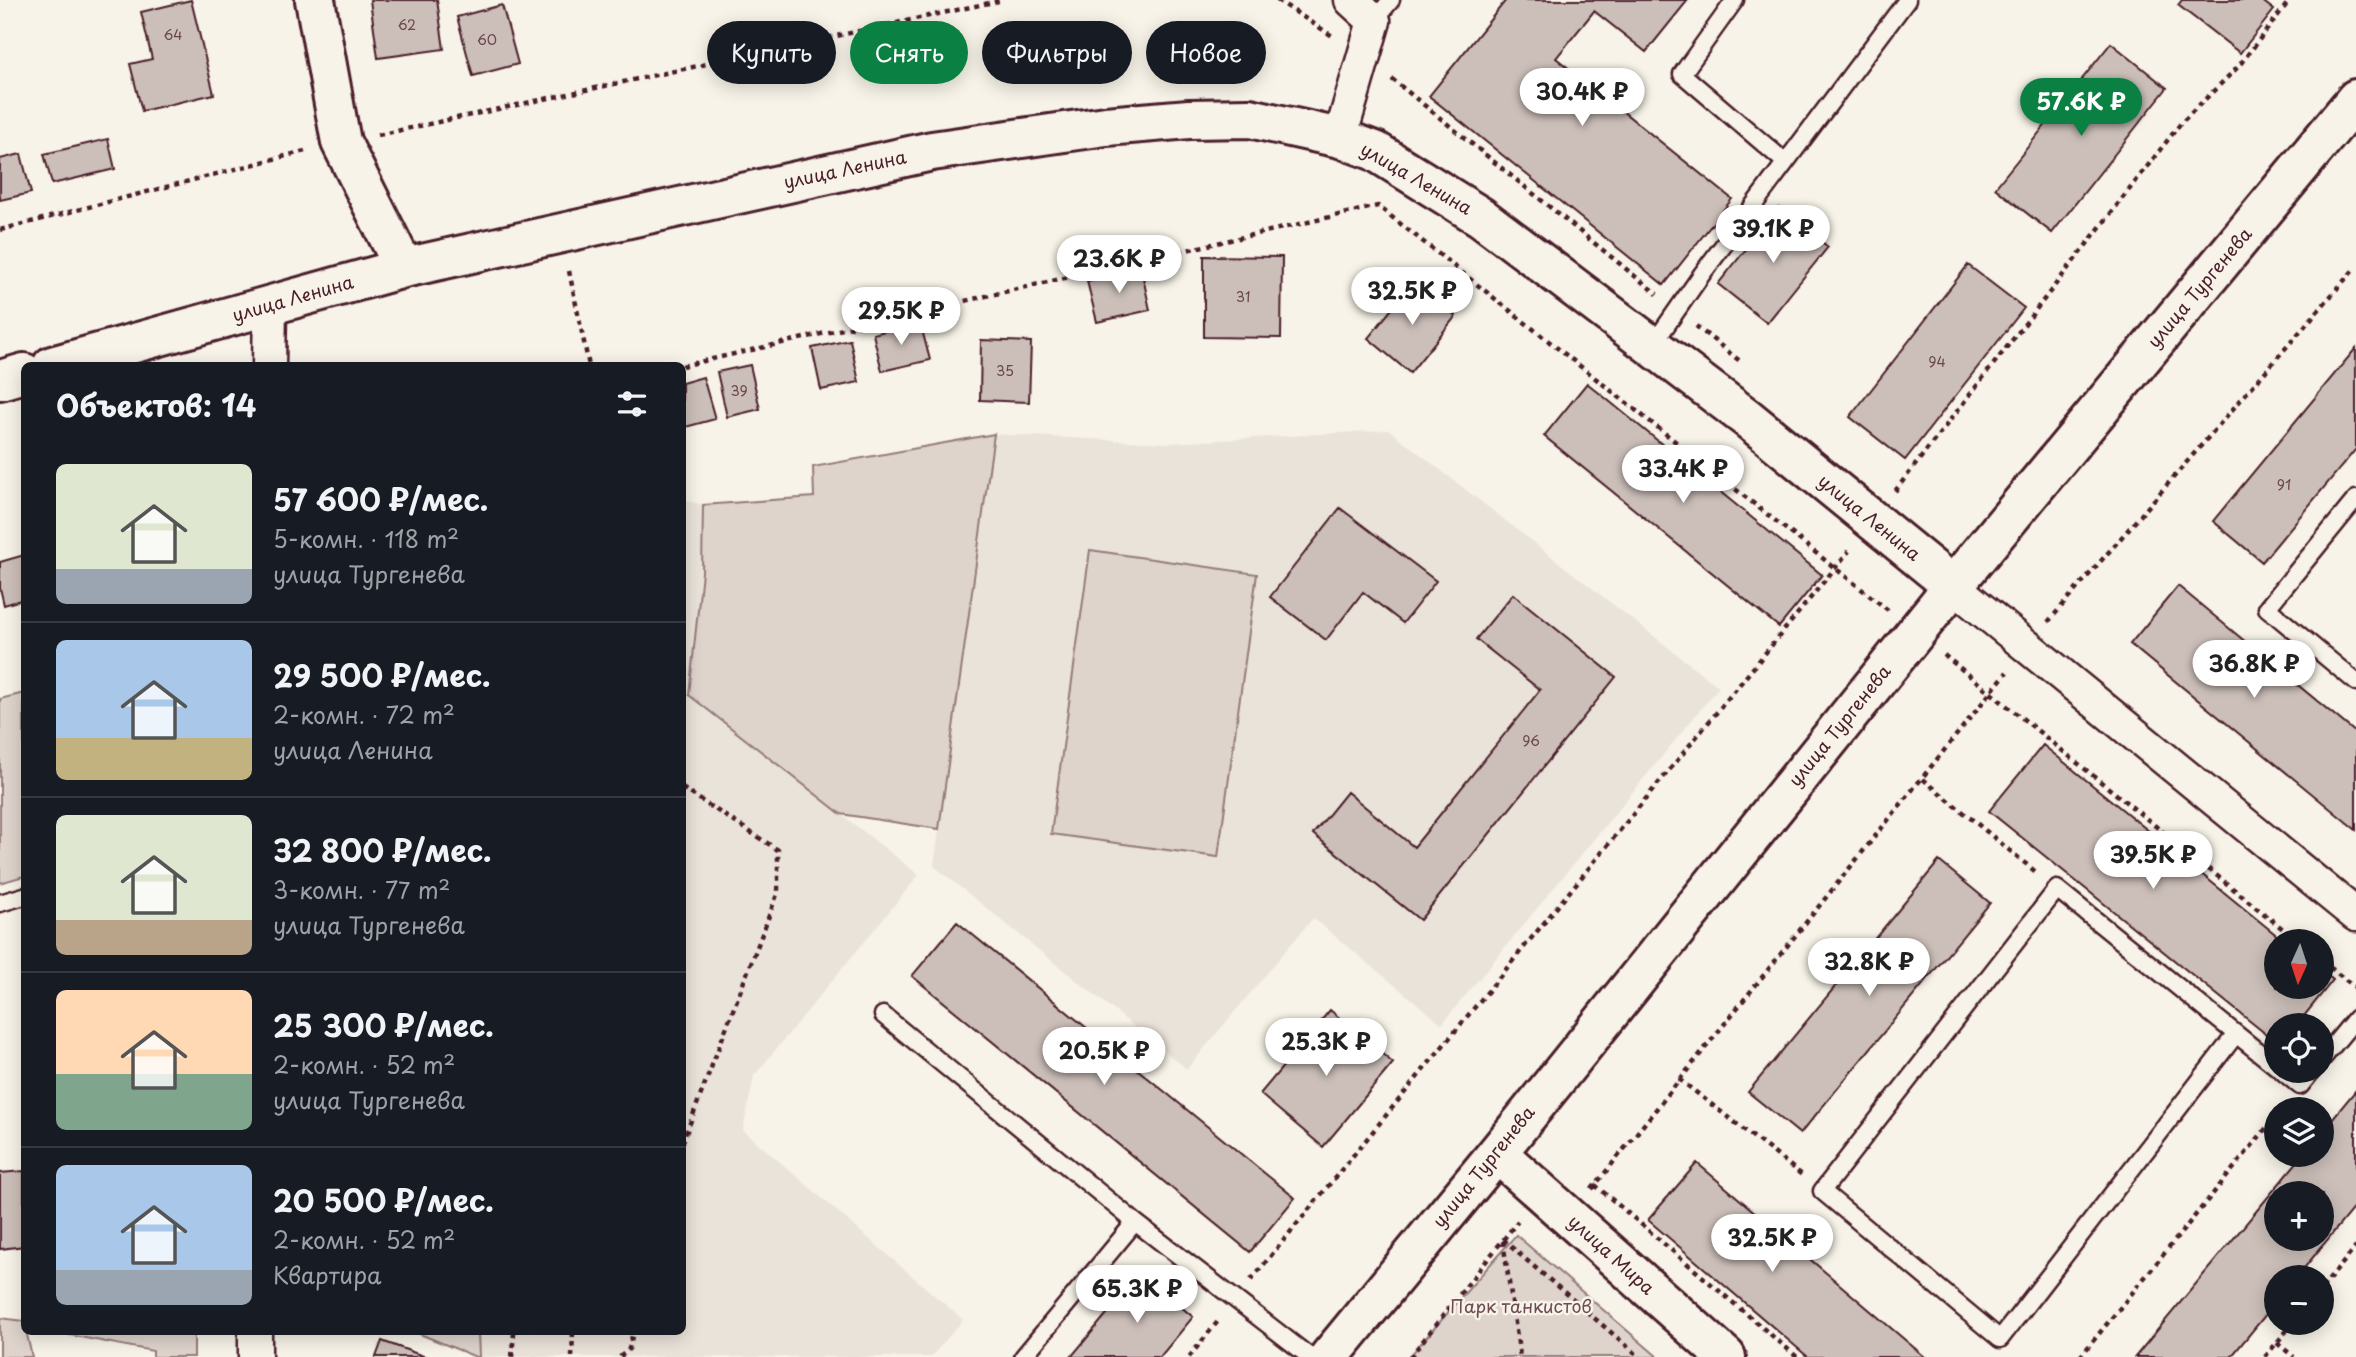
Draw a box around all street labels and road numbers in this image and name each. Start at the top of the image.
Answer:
street label: улица Ленина [1356,135,1478,221]
street label: улица Ленина [781,142,909,195]
street label: улица Тургенева [2140,220,2258,353]
street label: улица Ленина [229,267,357,328]
street label: улица Ленина [1813,467,1927,567]
street label: улица Тургенева [1781,658,1897,792]
street label: улица Тургенева [1425,1099,1541,1233]
street label: улица Мира [1563,1208,1662,1301]

